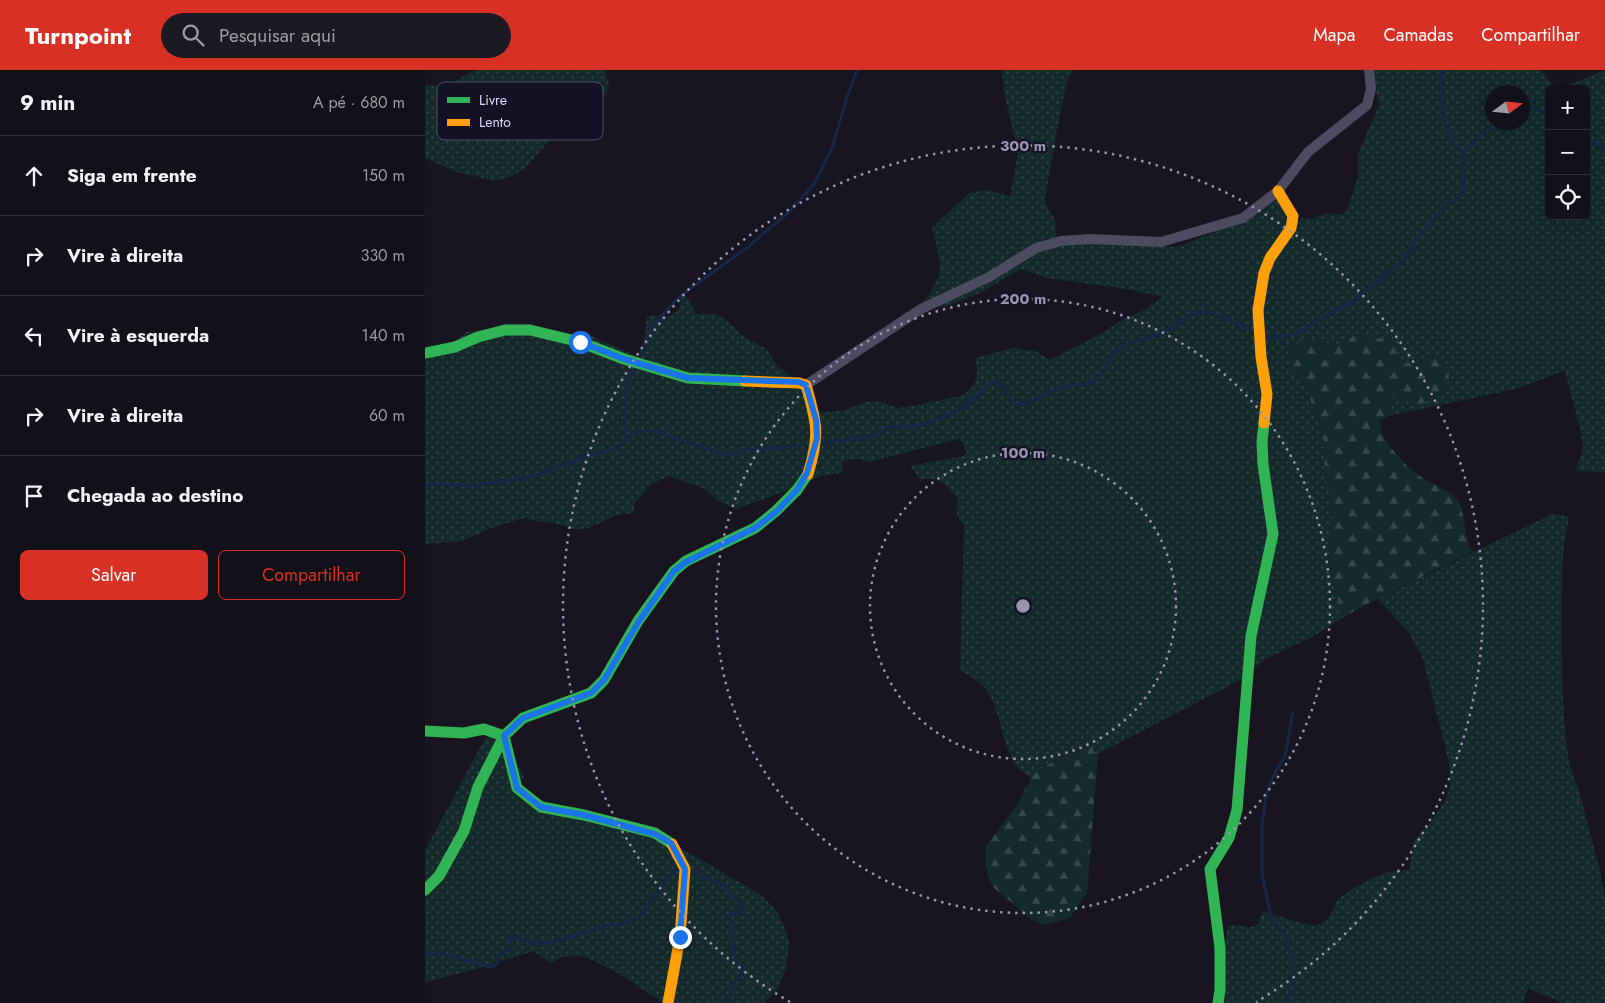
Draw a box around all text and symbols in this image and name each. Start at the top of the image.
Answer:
search box [161,13,511,58]
text: Turnpoint [25,18,131,53]
icon: search [179,21,207,49]
text: Pesquisar aqui [219,22,336,49]
text: Mapa [1313,22,1355,48]
text: Camadas [1383,22,1453,48]
text: Compartilhar [1481,22,1580,48]
legend [437,82,603,140]
north arrow [1485,85,1530,130]
map controls [1545,85,1590,220]
button: + [1545,85,1590,130]
text: 9 min [20,88,75,118]
text: Livre [479,90,507,110]
text: A pé · 680 m [313,91,405,114]
text: Lento [479,112,511,132]
button: − [1545,130,1590,175]
text: 300 m [1000,135,1046,157]
icon: ahead [20,162,48,190]
text: Siga em frente [67,162,197,189]
text: 150 m [362,164,405,187]
button: locate [1545,175,1590,220]
icon: right [20,242,48,270]
text: Vire à direita [67,242,183,269]
text: 330 m [361,244,405,267]
text: 200 m [1000,288,1046,310]
icon: left [20,322,48,350]
text: Vire à esquerda [67,322,209,349]
text: 140 m [362,324,405,347]
route start [569,331,592,354]
icon: right [20,402,48,430]
text: Vire à direita [67,402,183,429]
text: 60 m [369,404,405,427]
text: 100 m [1001,442,1045,464]
icon: arrive [20,482,48,510]
text: Chegada ao destino [67,482,243,509]
button: Salvar [20,550,208,600]
button: Compartilhar [218,550,405,600]
centre of rings [1014,597,1032,615]
route end [669,926,692,949]

